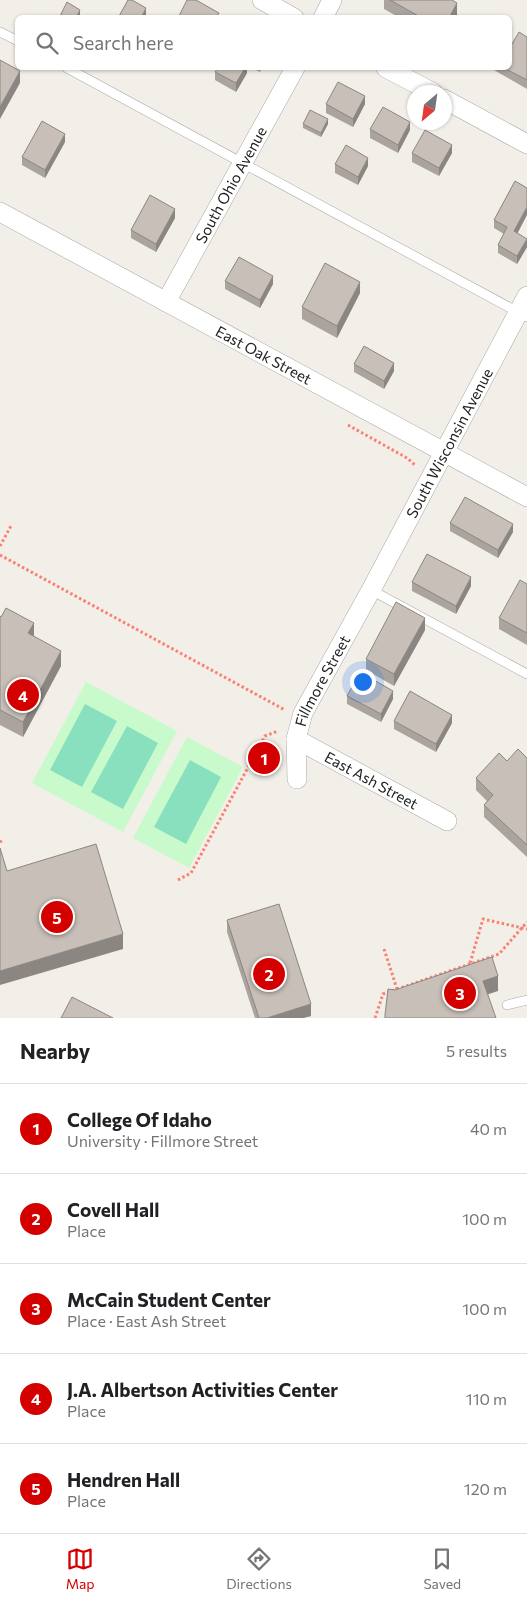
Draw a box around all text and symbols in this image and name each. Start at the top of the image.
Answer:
search box [15,15,512,70]
icon: search [33,29,61,57]
text: Search here [73,31,173,54]
north arrow [407,85,452,130]
street label: South Ohio Avenue [191,123,270,246]
street label: East Oak Street [213,322,315,388]
street label: South Wisconsin Avenue [402,365,496,521]
street label: Fillmore Street [291,632,353,728]
your location [350,669,376,695]
pin: 4 [7,676,39,714]
pin: 1 [248,739,280,777]
street label: East Ash Street [322,747,421,813]
pin: 5 [41,898,73,936]
pin: 2 [253,955,285,993]
pin: 3 [444,974,476,1012]
text: Nearby [20,1038,90,1063]
text: 5 results [446,1041,507,1060]
text: College Of Idaho [67,1108,212,1131]
text: 1 [32,1119,40,1138]
text: 40 m [470,1119,507,1138]
text: University · Fillmore Street [67,1131,258,1150]
text: Covell Hall [67,1198,159,1221]
text: 2 [31,1209,41,1228]
text: 100 m [462,1209,507,1228]
text: Place [67,1221,106,1240]
text: McCain Student Center [67,1288,271,1311]
text: 3 [31,1299,41,1318]
text: 100 m [462,1299,507,1318]
text: Place · East Ash Street [67,1311,226,1330]
text: J.A. Albertson Activities Center [67,1378,338,1401]
text: 4 [31,1389,41,1408]
text: 110 m [466,1389,507,1408]
text: Place [67,1401,106,1420]
text: Hendren Hall [67,1468,180,1491]
text: 5 [31,1479,41,1498]
text: 120 m [464,1479,507,1498]
text: Place [67,1491,106,1510]
tab: Map [66,1545,95,1592]
tab: Directions [226,1545,292,1592]
tab: Saved [423,1545,461,1592]

